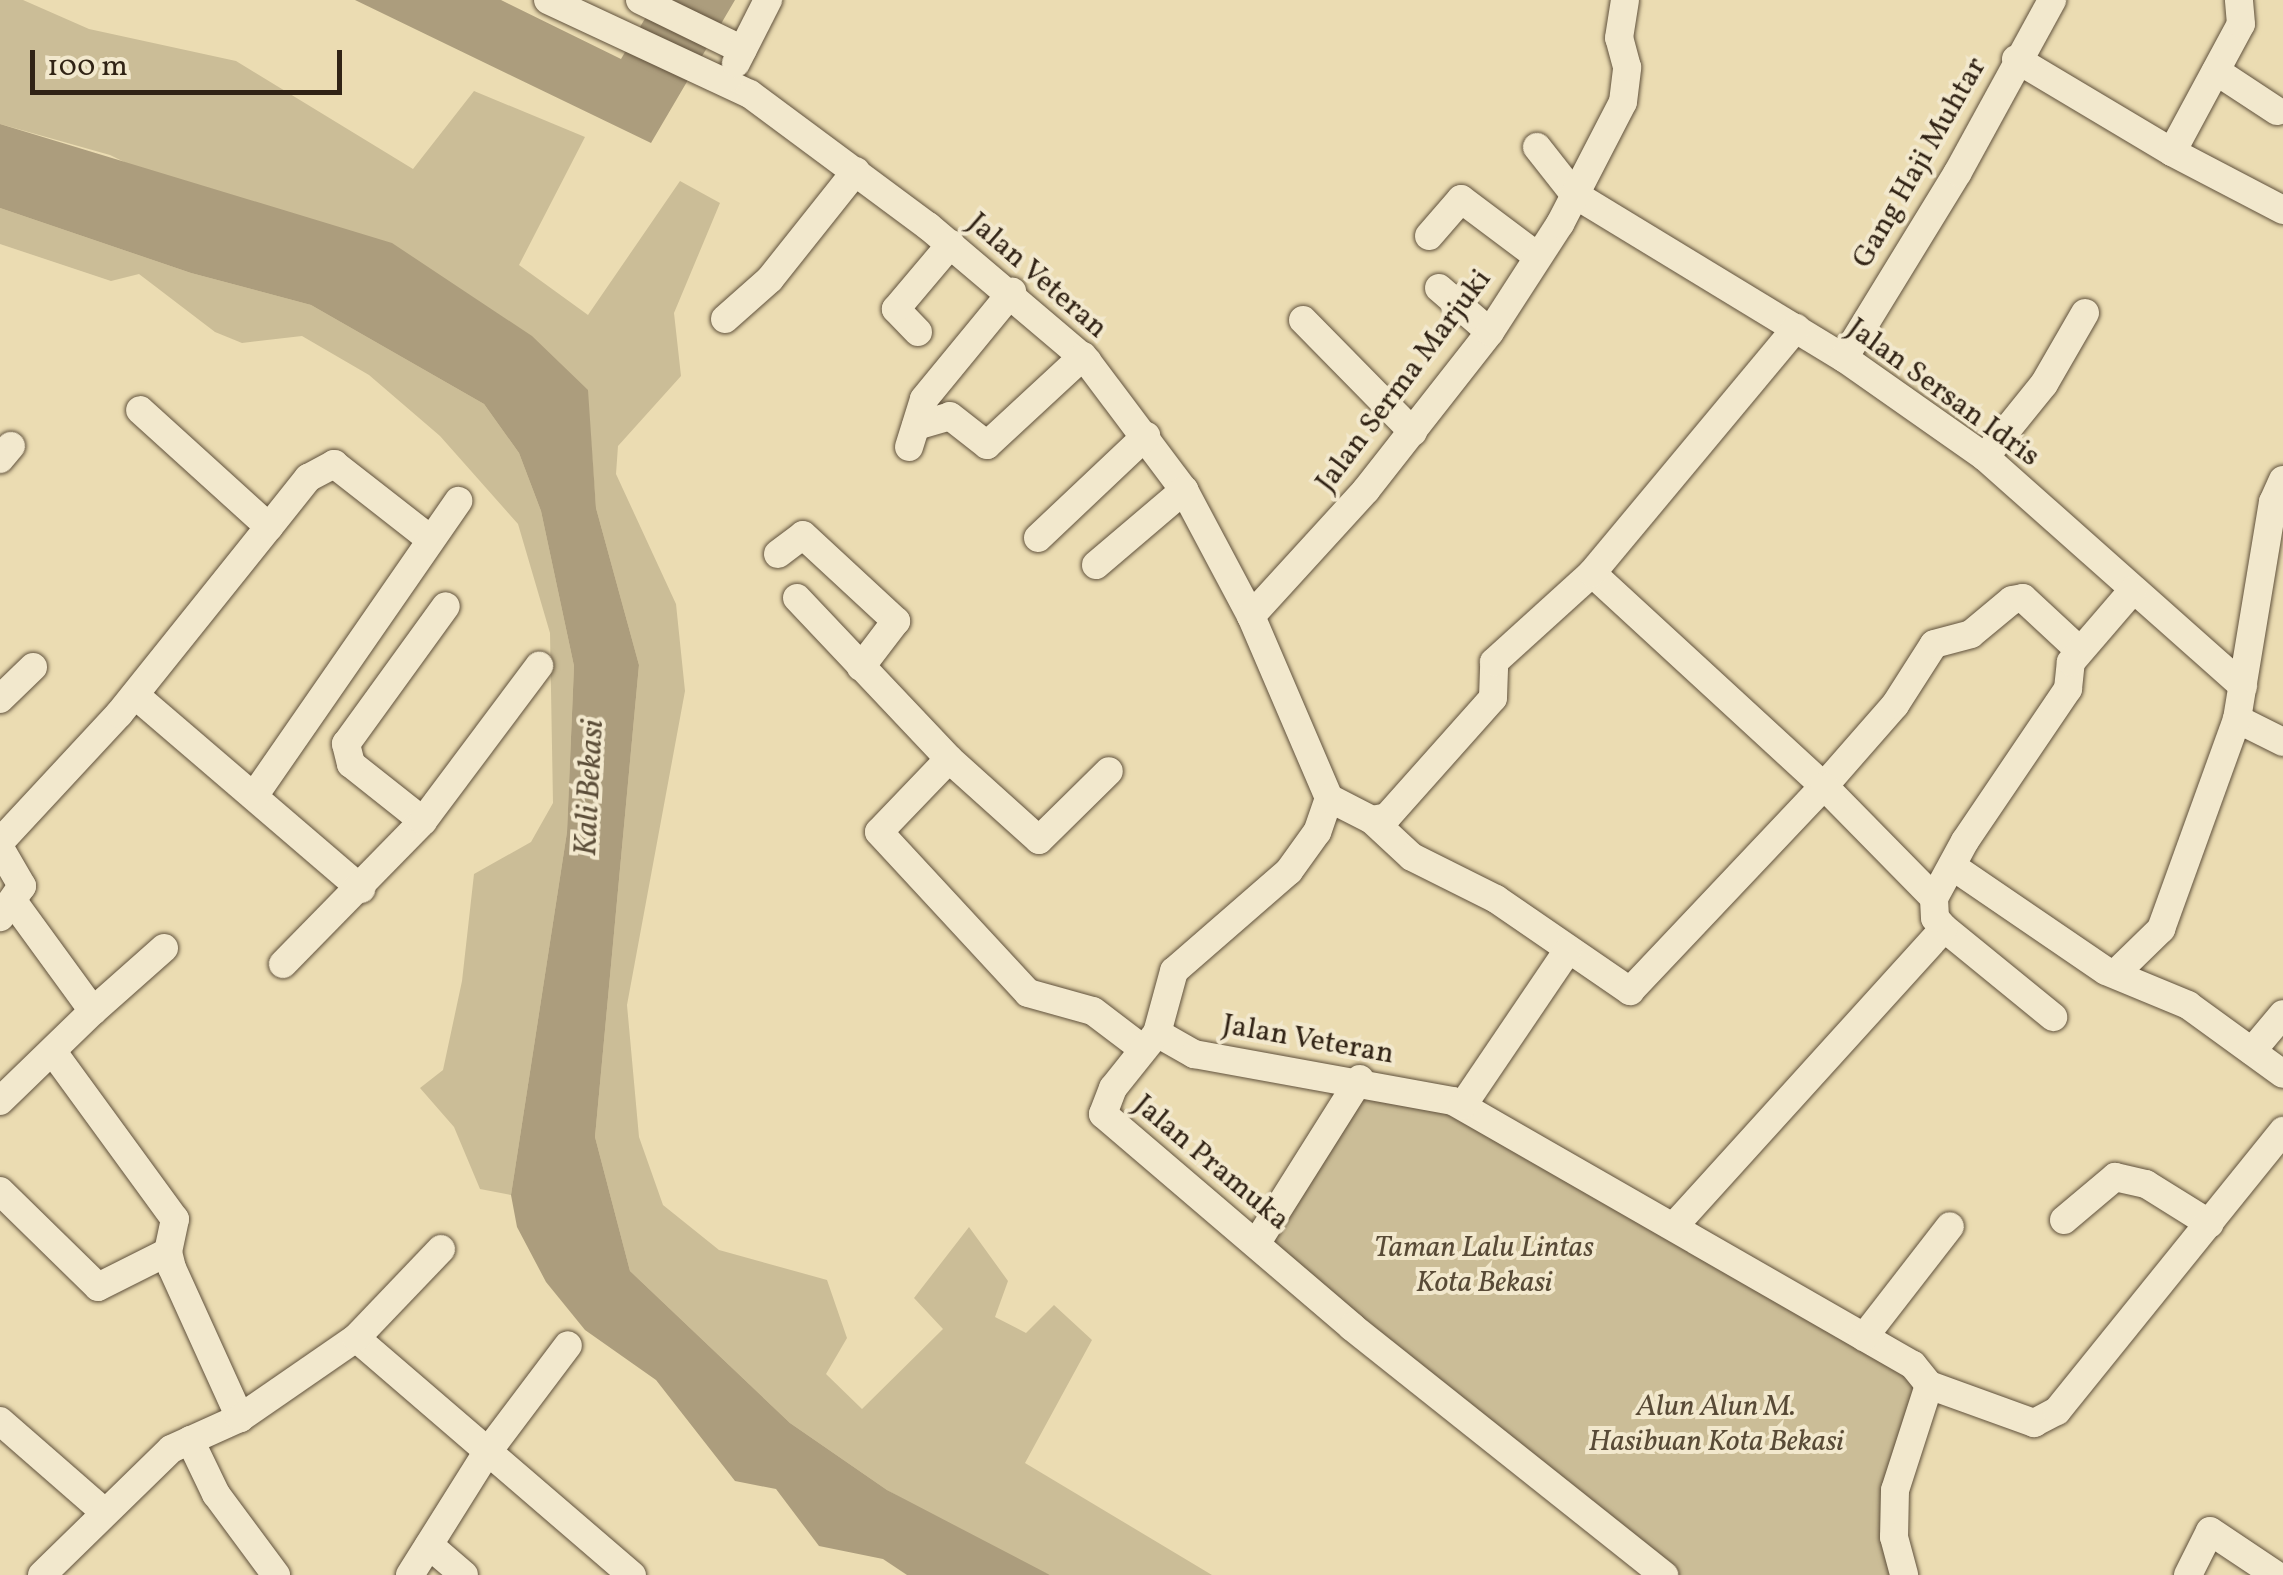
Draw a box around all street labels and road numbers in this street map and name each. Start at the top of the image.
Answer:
street label: Gang Haji Muhtar [1845,51,1995,275]
street label: Jalan Veteran [959,205,1115,347]
street label: Jalan Serma Marjuki [1308,262,1500,500]
street label: Jalan Sersan Idris [1840,311,2046,475]
street label: Jalan Veteran [1219,1007,1397,1073]
street label: Jalan Pramuka [1126,1087,1296,1239]

